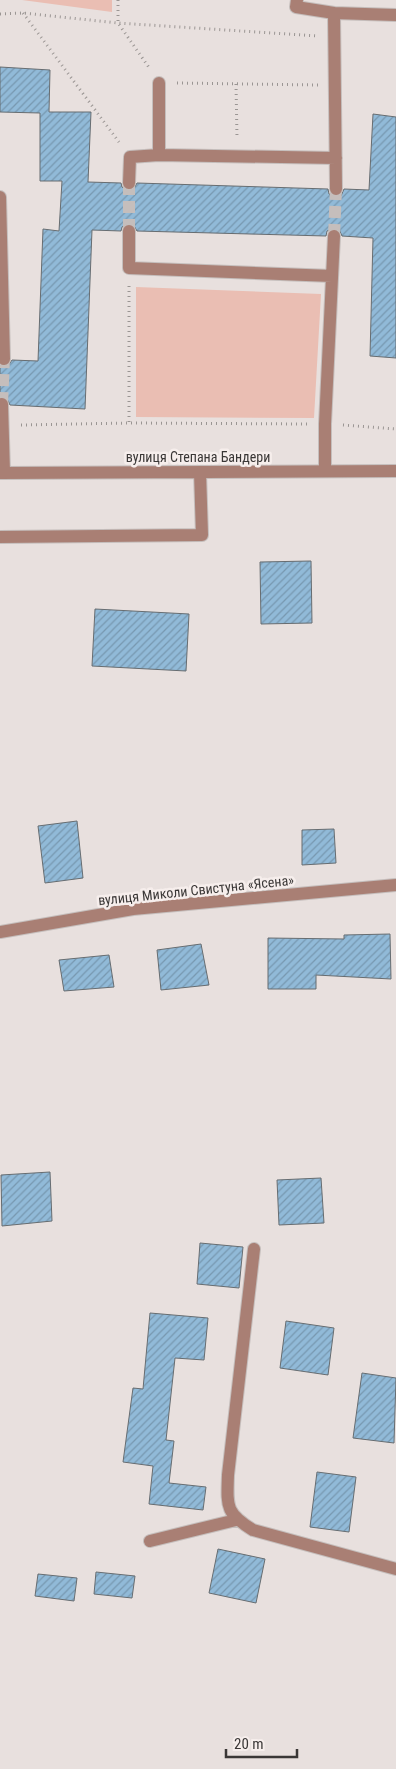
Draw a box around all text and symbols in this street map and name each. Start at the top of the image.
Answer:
street label: вулиця Степана Бандери [126,449,270,465]
street label: вулиця Миколи Свистуна «Ясена» [97,872,295,908]
scale bar [226,1726,297,1758]
text: 20 m [234,1735,264,1753]

